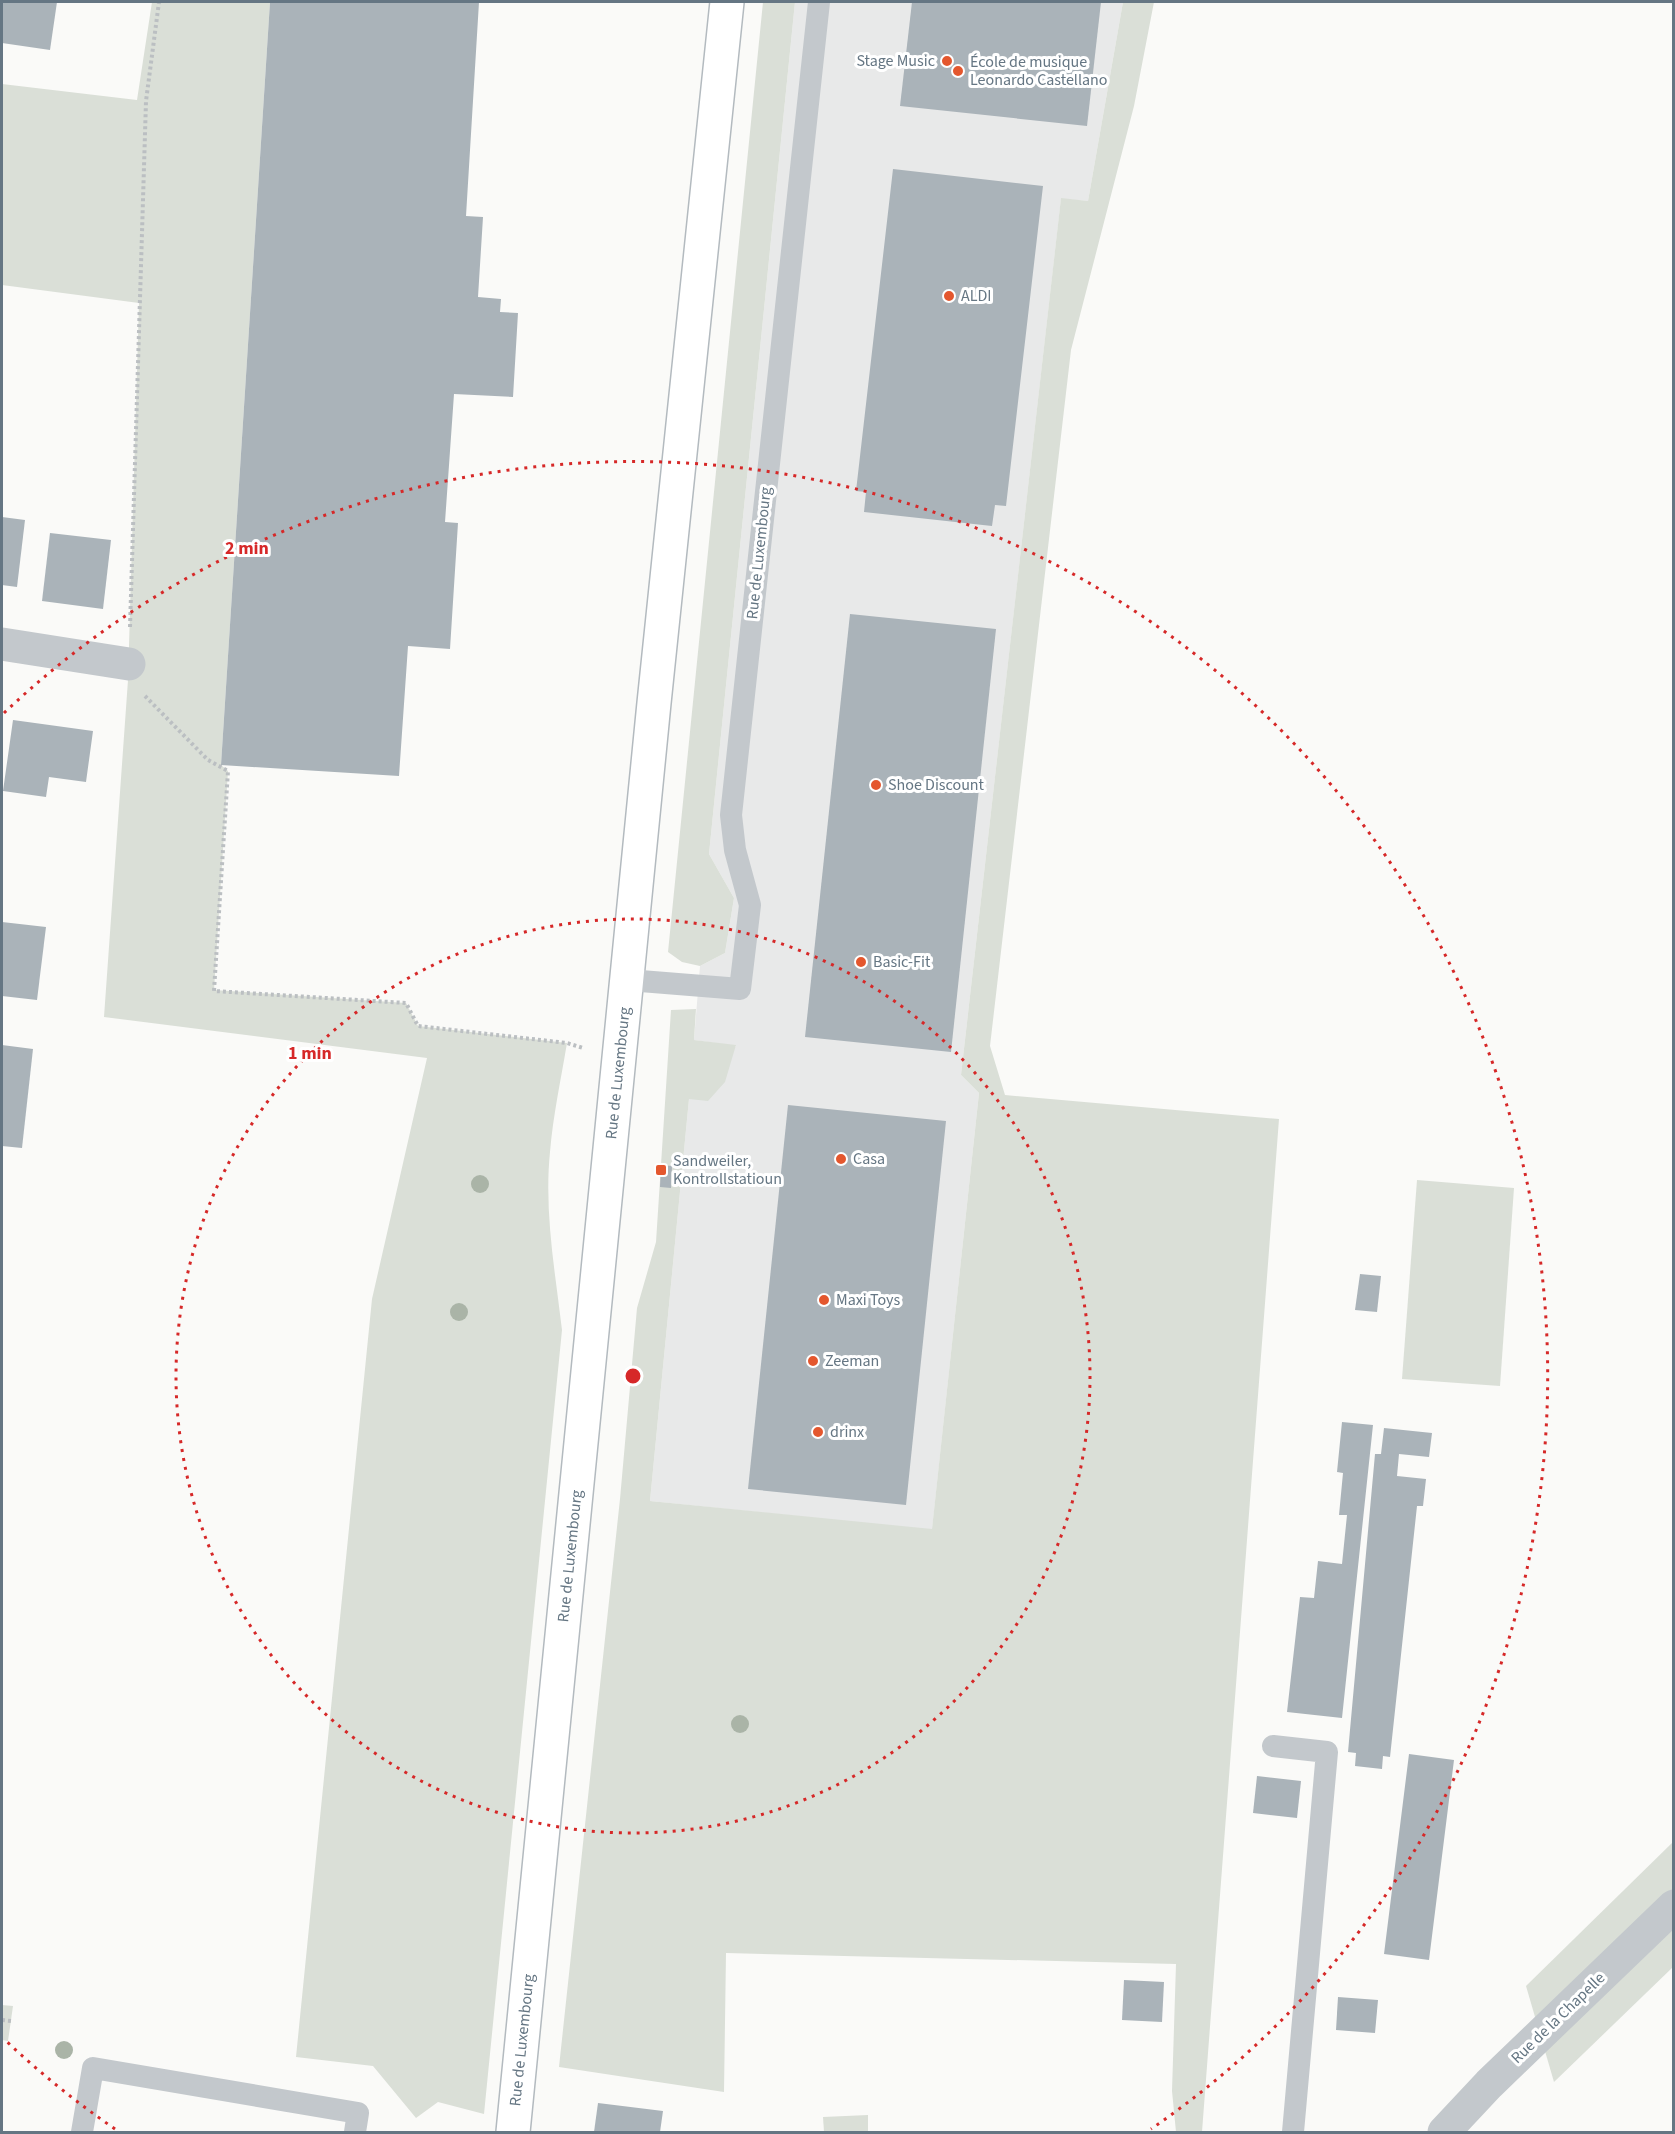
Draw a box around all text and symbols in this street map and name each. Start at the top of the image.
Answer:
place label: Stage Music [856,50,935,72]
place label: École de musique Leonardo Castellano [970,51,1108,91]
marker: Stage Music [940,54,954,68]
marker: École de musique Leonardo Castellano [951,64,965,78]
place label: ALDI [961,285,992,307]
marker: ALDI [942,289,956,303]
street label: Rue de Luxembourg [741,486,777,620]
text: 2 min [225,536,269,561]
place label: Shoe Discount [888,774,985,796]
marker: Shoe Discount [869,778,883,792]
place label: Basic-Fit [873,951,931,973]
marker: Basic-Fit [854,955,868,969]
street label: Rue de Luxembourg [600,1006,636,1140]
text: 1 min [288,1041,332,1066]
place label: Casa [853,1148,885,1170]
place label: Sandweiler, Kontrollstatioun [673,1150,782,1190]
marker: Casa [834,1152,848,1166]
marker: Sandweiler, Kontrollstatioun [654,1163,668,1177]
place label: Maxi Toys [836,1289,901,1311]
marker: Maxi Toys [817,1293,831,1307]
place label: Zeeman [825,1350,879,1372]
marker: Zeeman [806,1354,820,1368]
centre of rings [623,1366,643,1386]
place label: drinx [830,1421,864,1443]
marker: drinx [811,1425,825,1439]
street label: Rue de Luxembourg [552,1489,588,1623]
street label: Rue de la Chapelle [1506,1967,1610,2069]
street label: Rue de Luxembourg [504,1973,540,2107]

